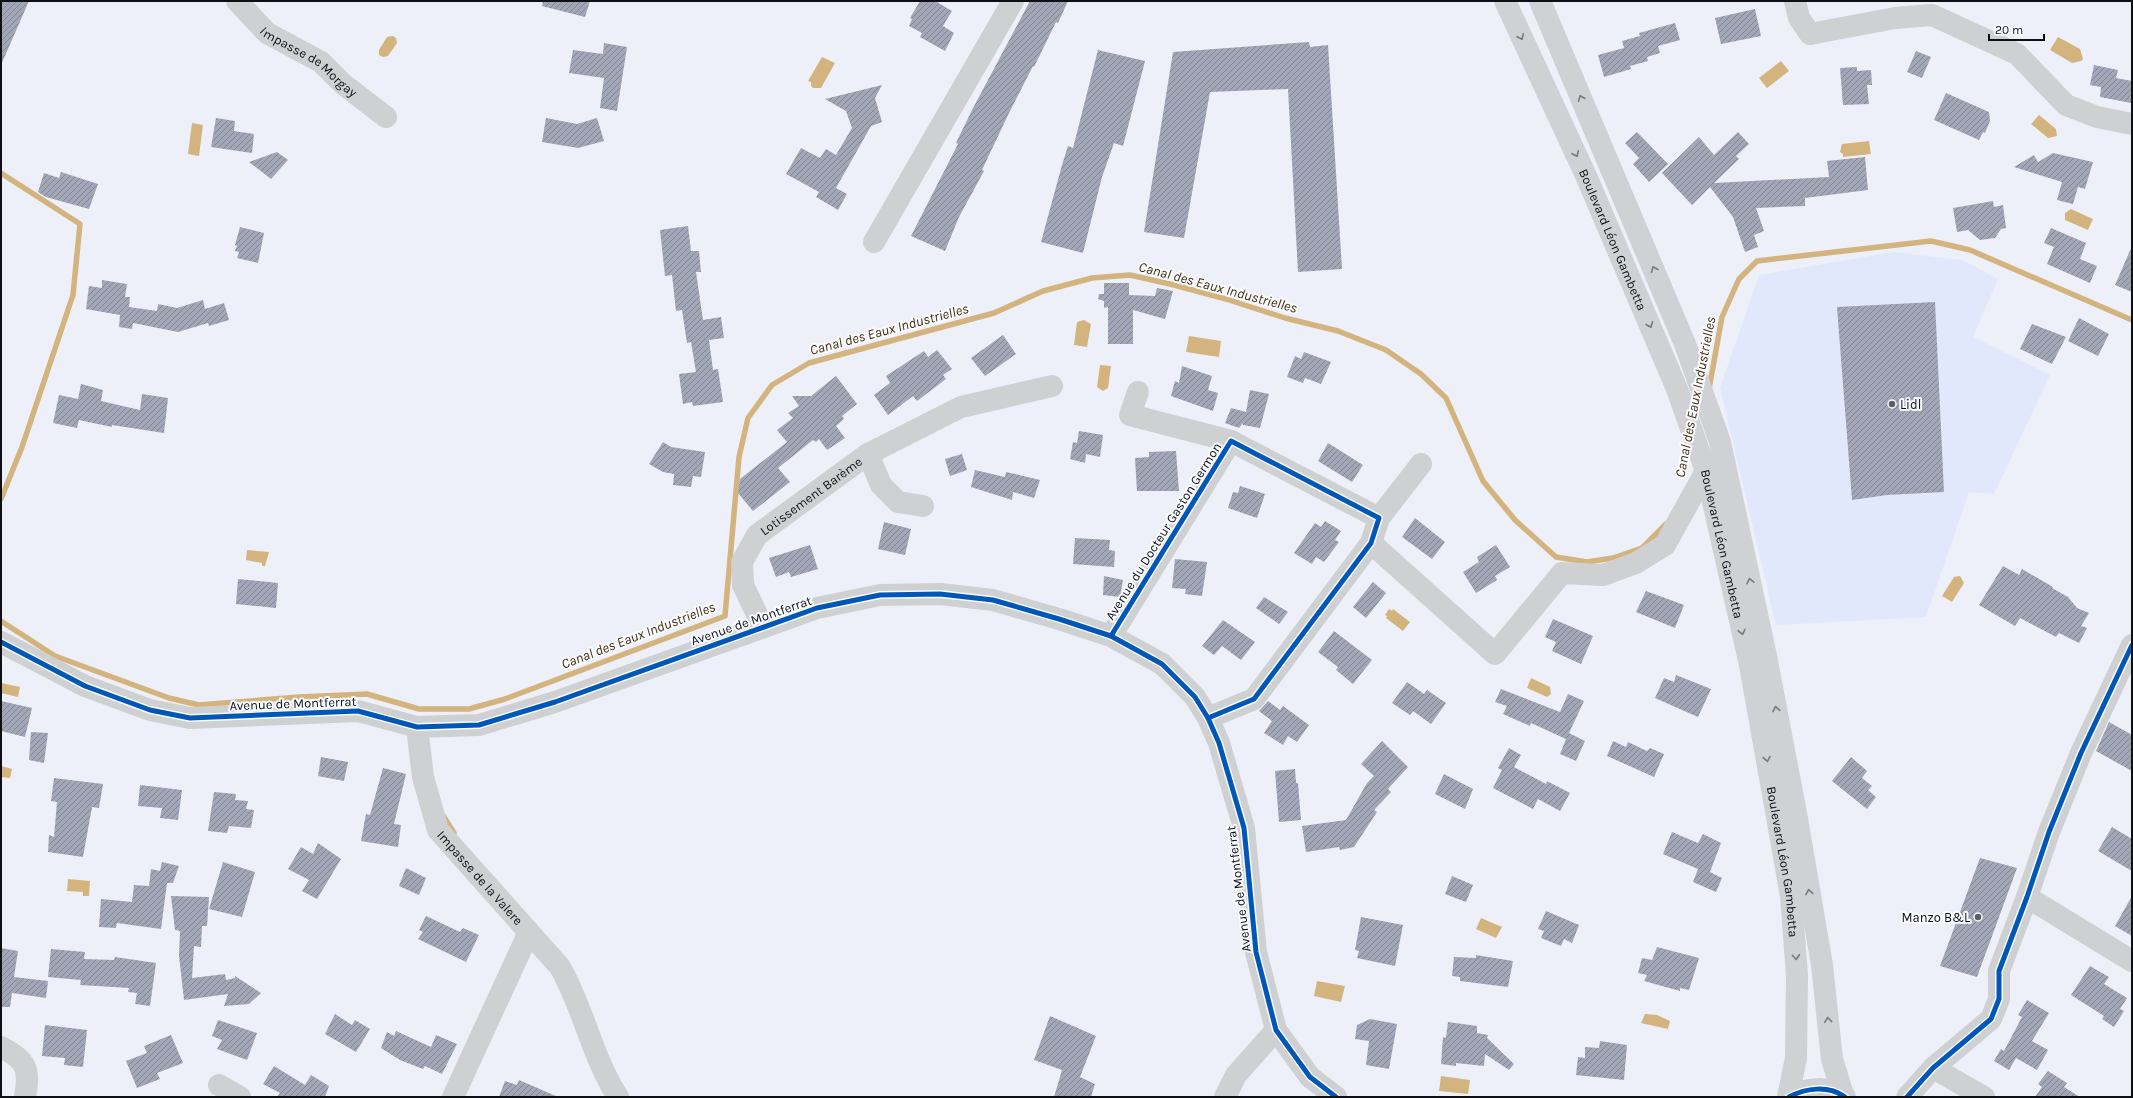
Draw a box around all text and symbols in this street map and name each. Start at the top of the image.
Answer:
scale bar [1989,16,2044,42]
text: 20 m [1995,23,2023,37]
street label: Impasse de Morgay [257,24,360,100]
one-way arrow [1516,32,1524,40]
one-way arrow [1578,95,1586,102]
one-way arrow [1571,150,1579,158]
street label: Boulevard Léon Gambetta [1576,167,1650,313]
water label: Canal des Eaux Industrielles [1137,258,1299,317]
one-way arrow [1650,266,1658,273]
water label: Canal des Eaux Industrielles [808,300,971,359]
water label: Canal des Eaux Industrielles [1672,315,1720,479]
one-way arrow [1645,322,1653,329]
place label: Lidl [1900,397,1921,412]
marker: Lidl [1887,399,1897,409]
street label: Avenue du Docteur Gaston Germon [1102,440,1224,623]
street label: Lotissement Barème [757,454,865,538]
street label: Boulevard Léon Gambetta [1698,468,1746,620]
one-way arrow [1746,578,1754,585]
street label: Avenue de Montferrat [689,593,814,648]
water label: Canal des Eaux Industrielles [559,598,718,673]
one-way arrow [1738,629,1746,635]
street label: Avenue de Montferrat [229,694,357,713]
one-way arrow [1772,706,1780,712]
one-way arrow [1762,756,1771,763]
street label: Boulevard Léon Gambetta [1764,785,1801,938]
street label: Avenue de Montferrat [1223,825,1254,953]
street label: Impasse de la Valere [434,828,526,928]
one-way arrow [1806,889,1814,895]
place label: Manzo B&L [1902,910,1970,925]
marker: Manzo B&L [1973,912,1983,922]
one-way arrow [1791,954,1800,960]
one-way arrow [1824,1017,1833,1023]

